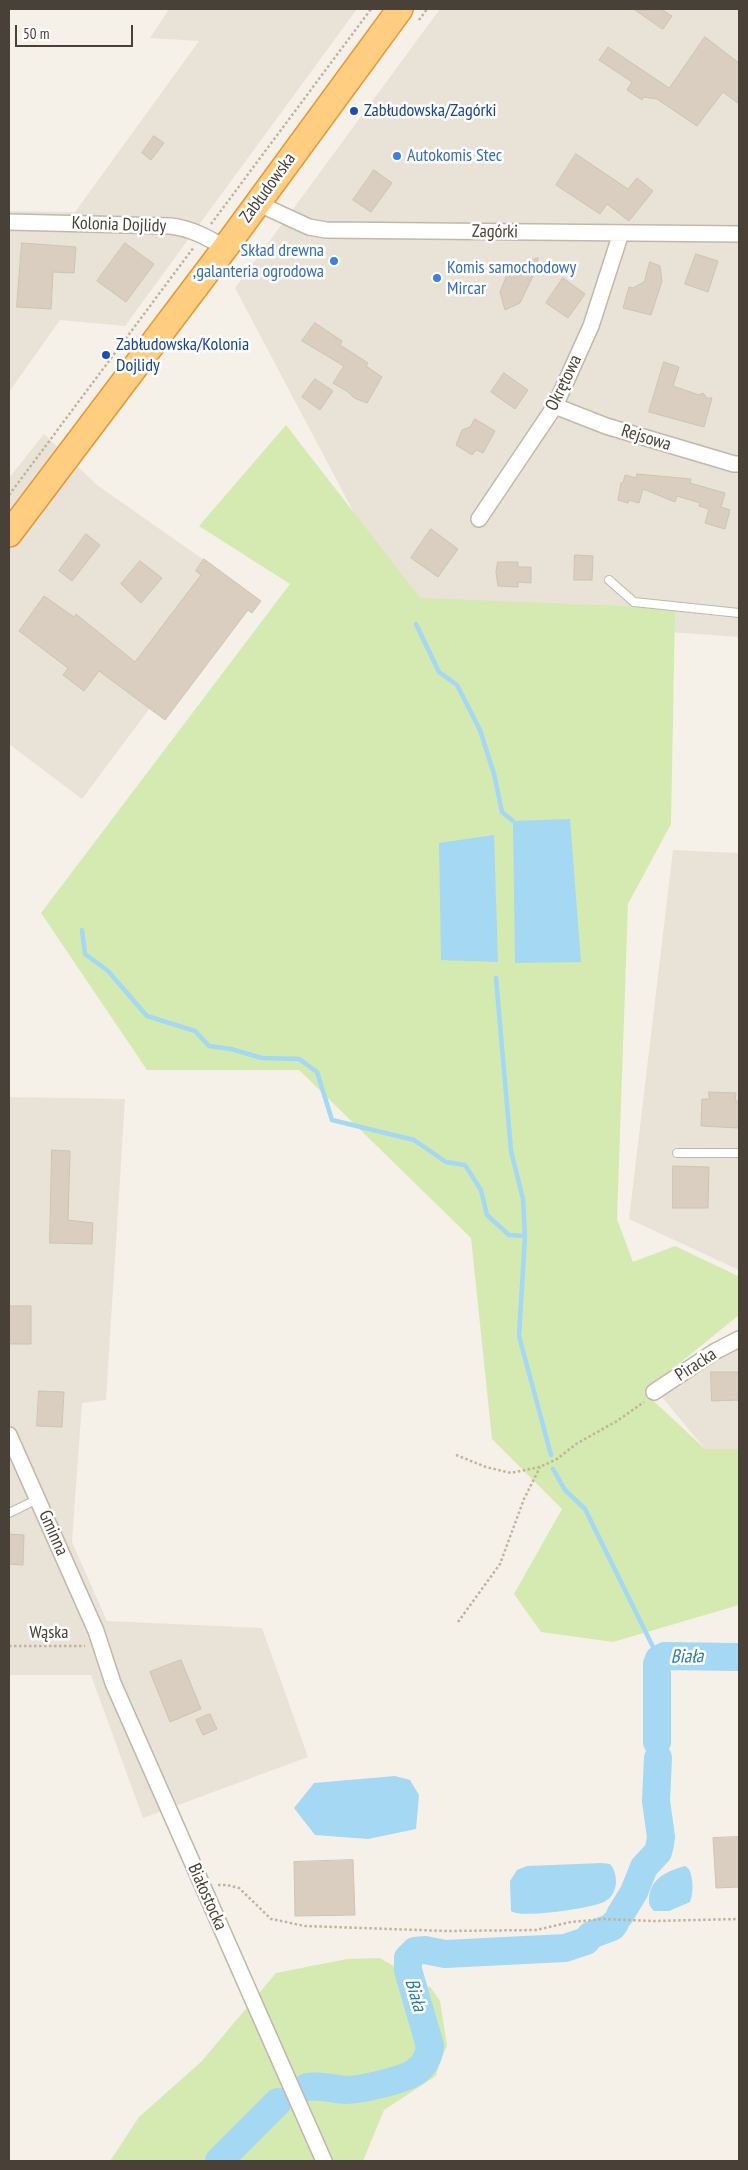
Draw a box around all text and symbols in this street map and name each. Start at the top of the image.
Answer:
scale bar [18,15,135,47]
text: 50 m [23,24,49,43]
place label: Zabłudowska/Zagórki [364,100,496,122]
marker: Zabłudowska/Zagórki [348,105,360,117]
place label: Autokomis Stec [407,145,502,167]
street label: Zabłudowska [235,149,301,227]
marker: Autokomis Stec [391,150,403,162]
street label: Kolonia Dojlidy [71,213,167,237]
street label: Zagórki [472,221,518,243]
place label: Skład drewna ,galanteria ogrodowa [193,240,324,282]
marker: Skład drewna ,galanteria ogrodowa [328,255,340,267]
place label: Komis samochodowy Mircar [447,257,576,300]
marker: Komis samochodowy Mircar [431,272,443,284]
place label: Zabłudowska/Kolonia Dojlidy [116,334,249,376]
marker: Zabłudowska/Kolonia Dojlidy [100,349,112,361]
street label: Okrętowa [541,352,587,414]
street label: Rejsowa [619,420,673,456]
street label: Piracka [671,1344,721,1386]
street label: Gminna [33,1507,73,1559]
street label: Wąska [30,1622,68,1644]
water label: Biała [670,1645,704,1669]
street label: Białostocka [183,1860,231,1934]
water label: Biała [400,1976,430,2014]

